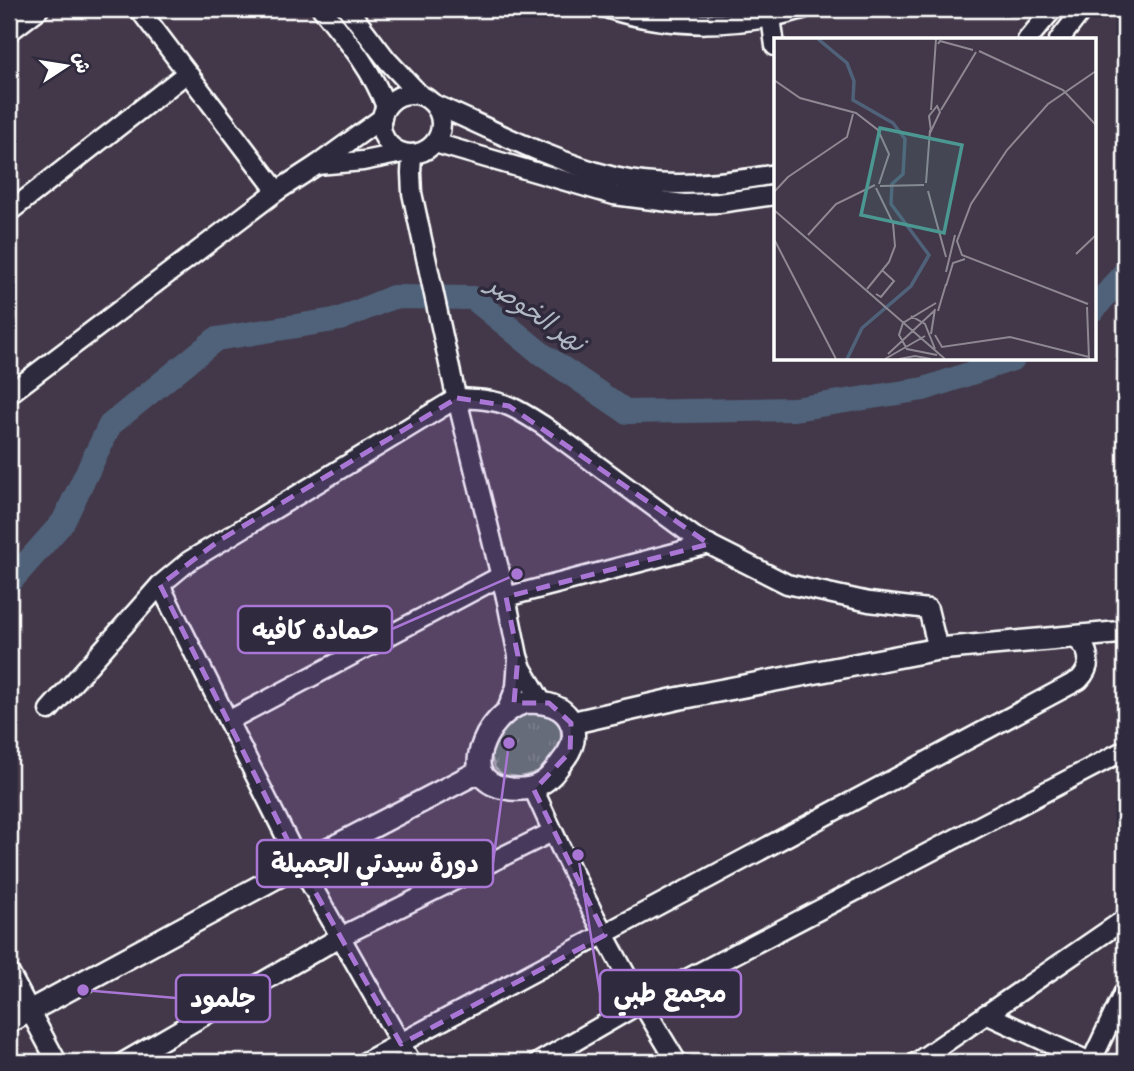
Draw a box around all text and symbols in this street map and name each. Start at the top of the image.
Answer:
north arrow [32,32,102,102]
inset map [774,38,1096,360]
text: ش [69,50,97,75]
water label: نهر الخوصر [478,265,595,361]
callout: حماده كافيه [238,606,392,653]
text: حماده كافيه [252,613,378,646]
callout: دورة سيدتي الجميلة [257,840,493,887]
text: دورة سيدتي الجميلة [271,846,479,887]
callout: مجمع طبي [600,970,741,1017]
callout: جلمود [176,975,270,1022]
text: مجمع طبي [613,976,727,1017]
text: جلمود [190,981,256,1015]

